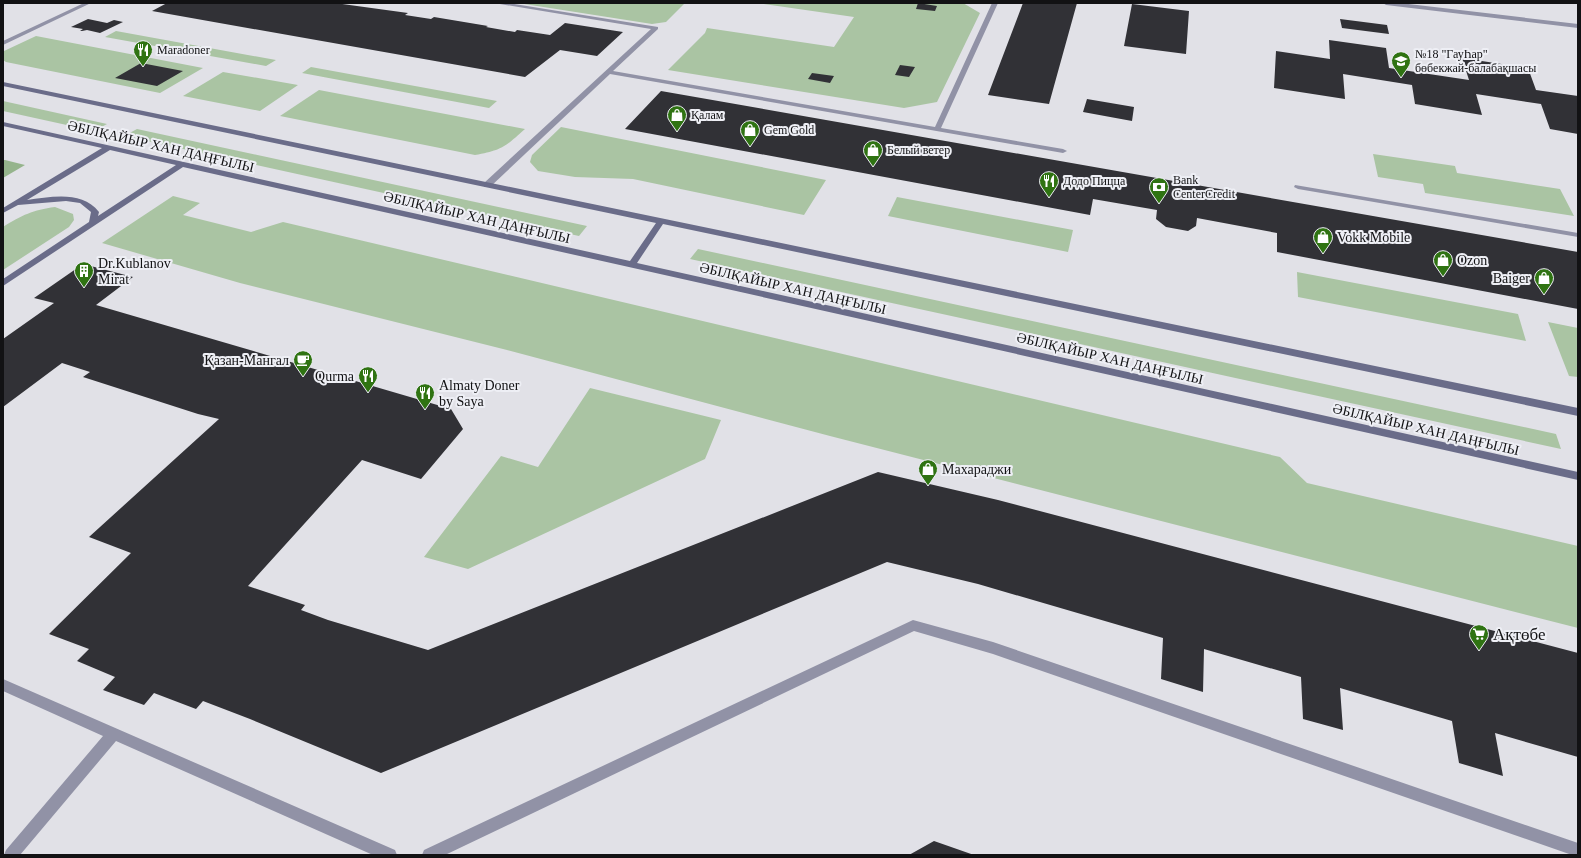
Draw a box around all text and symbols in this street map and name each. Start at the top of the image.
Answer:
restaurant icon: Maradoner [132,39,154,67]
place label: Maradoner [157,43,210,57]
place label: №18 "ГауҺар" бөбекжай-балабақшасы [1415,47,1536,75]
school or university icon: №18 "ГауҺар" бөбекжай-балабақшасы [1390,50,1412,78]
shop icon: Қалам [666,104,688,132]
place label: Қалам [691,108,724,122]
street label: ӘБІЛҚАЙЫР ХАН ДАҢҒЫЛЫ [66,117,256,175]
shop icon: Gem Gold [739,119,761,147]
place label: Gem Gold [764,123,814,137]
shop icon: Белый ветер [862,139,884,167]
place label: Белый ветер [887,143,950,157]
restaurant icon: Додо Пицца [1038,170,1060,198]
place label: Bank CenterCredit [1173,173,1236,201]
place label: Додо Пицца [1063,174,1126,188]
bank icon: Bank CenterCredit [1148,176,1170,204]
street label: ӘБІЛҚАЙЫР ХАН ДАҢҒЫЛЫ [382,188,572,246]
shop icon: Vokk Mobile [1312,226,1334,254]
place label: Vokk Mobile [1337,230,1410,245]
shop icon: Ozon [1432,249,1454,277]
place label: Ozon [1457,253,1487,268]
place label: Dr.Kublanov Mirat [98,256,171,287]
street label: ӘБІЛҚАЙЫР ХАН ДАҢҒЫЛЫ [698,259,888,317]
building icon: Dr.Kublanov Mirat [73,260,95,288]
shop icon: Baiger [1533,267,1555,295]
place label: Baiger [1493,271,1530,286]
street label: ӘБІЛҚАЙЫР ХАН ДАҢҒЫЛЫ [1015,329,1205,387]
cafe icon: Қазан-Мангал [292,349,314,377]
place label: Қазан-Мангал [204,353,289,368]
restaurant icon: Qurma [357,365,379,393]
place label: Qurma [315,369,355,384]
place label: Almaty Doner by Saya [439,378,520,409]
restaurant icon: Almaty Doner by Saya [414,382,436,410]
street label: ӘБІЛҚАЙЫР ХАН ДАҢҒЫЛЫ [1331,400,1521,458]
shop icon: Махараджи [917,458,939,486]
place label: Махараджи [942,462,1012,477]
supermarket icon: Ақтөбе [1468,623,1490,651]
place label: Ақтөбе [1493,625,1545,644]

